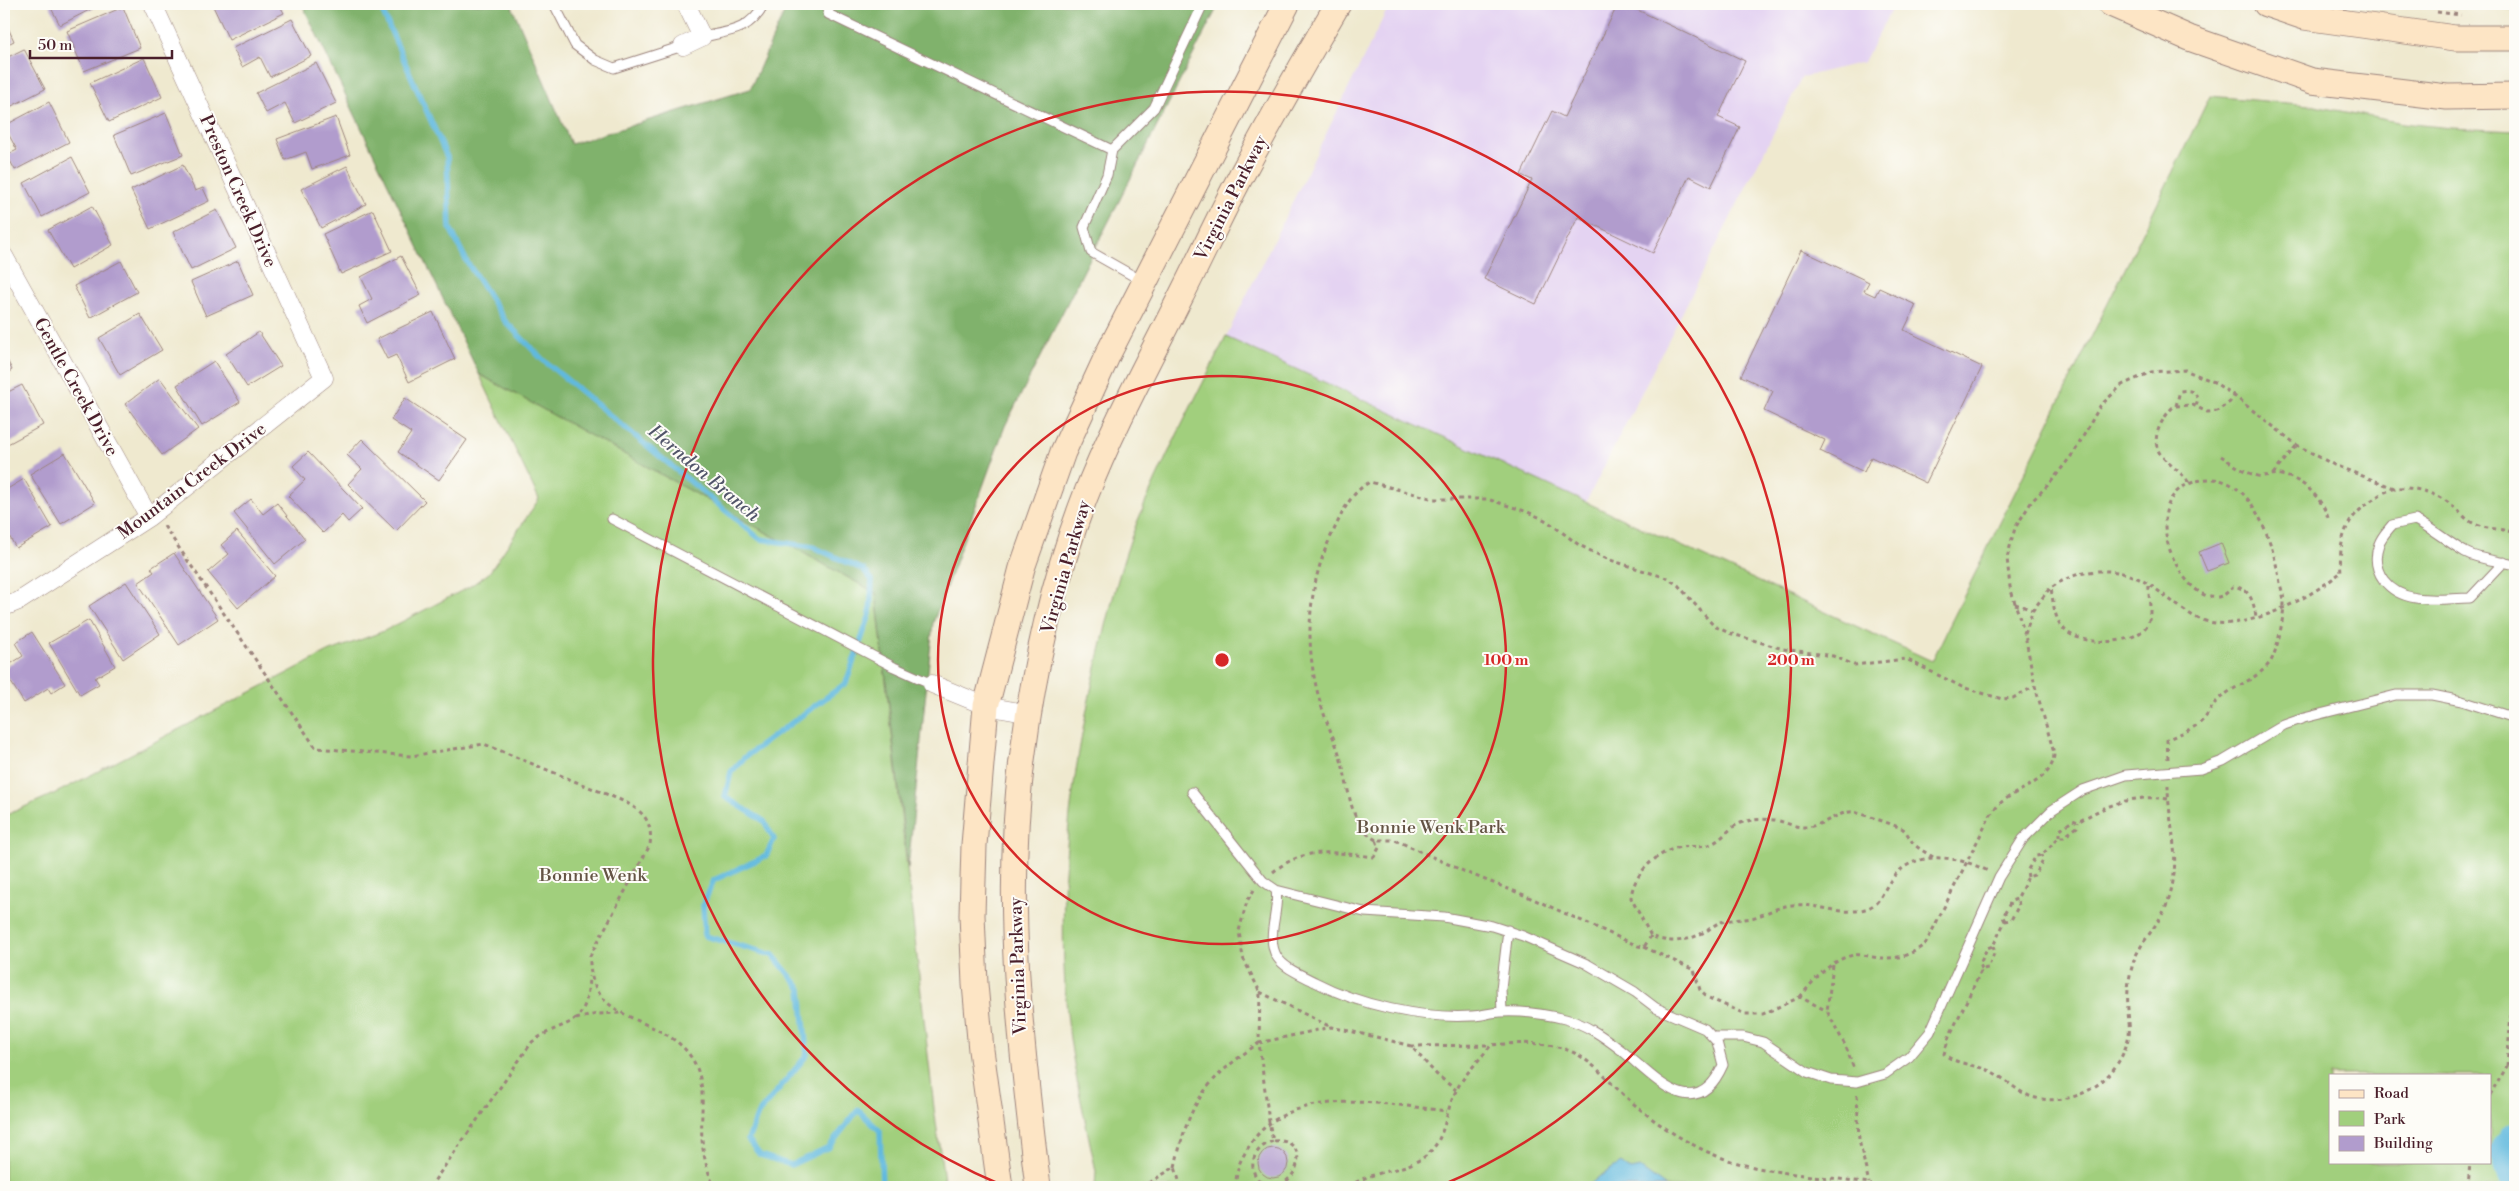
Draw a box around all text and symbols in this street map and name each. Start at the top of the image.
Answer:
scale bar [30,28,172,60]
text: 50 m [38,36,72,55]
street label: Preston Creek Drive [194,111,282,271]
street label: Virginia Parkway [1189,131,1273,266]
street label: Gentle Creek Drive [28,314,124,460]
street label: Mountain Creek Drive [113,418,271,544]
water label: Herndon Branch [642,419,765,527]
street label: Virginia Parkway [1036,497,1096,637]
centre of rings [1213,651,1231,669]
text: 100 m [1484,651,1529,670]
text: 200 m [1767,651,1815,670]
park label: Bonnie Wenk Park [1356,816,1507,839]
park label: Bonnie Wenk [538,864,648,887]
street label: Virginia Parkway [1004,896,1032,1036]
legend [2329,1074,2492,1164]
text: Road [2374,1084,2409,1103]
text: Park [2374,1110,2406,1129]
text: Building [2373,1134,2433,1153]

